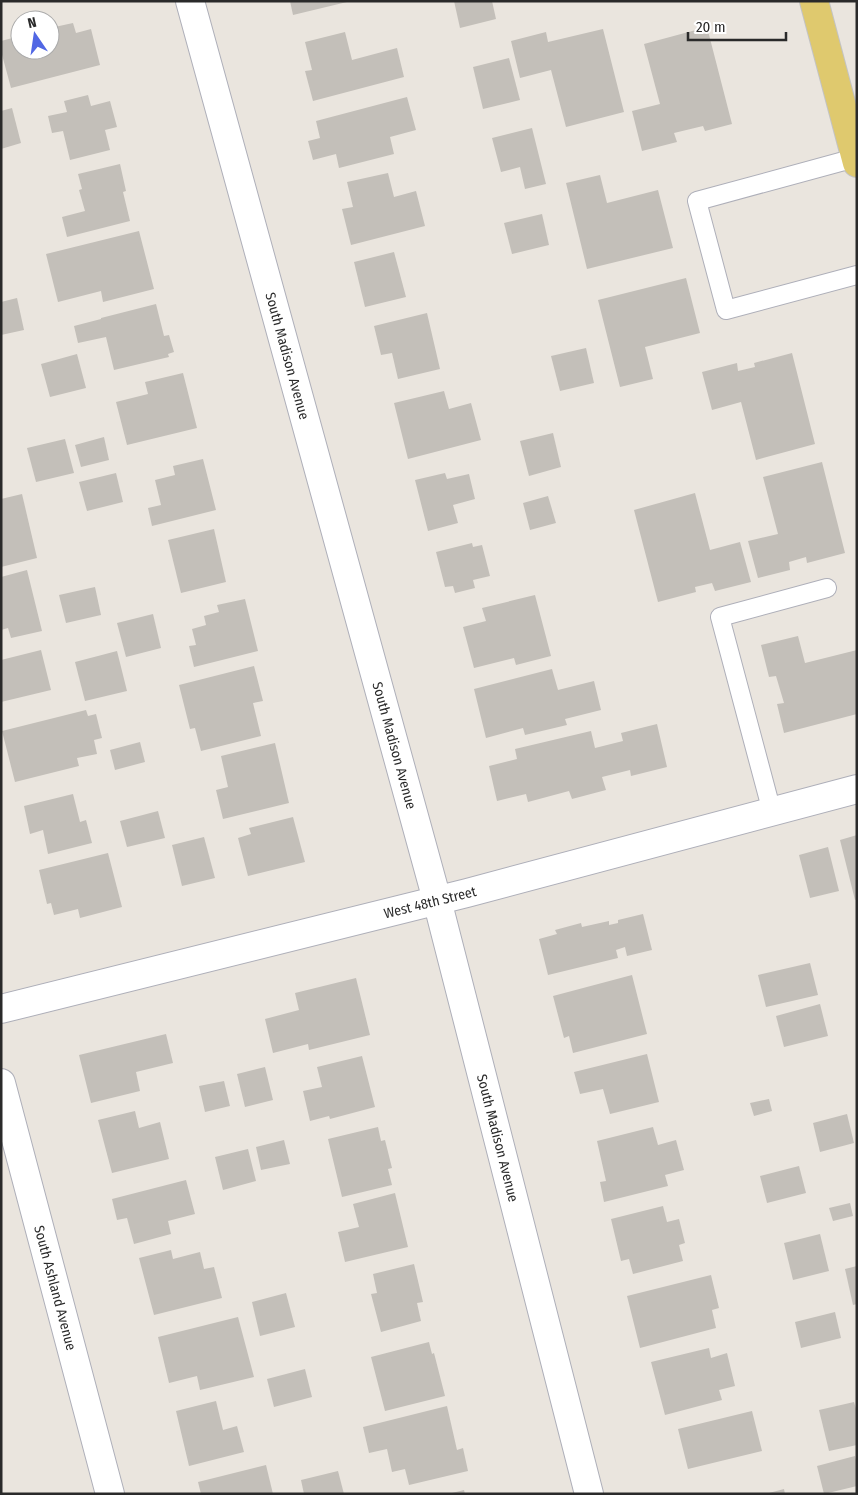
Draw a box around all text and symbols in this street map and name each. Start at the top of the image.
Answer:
north arrow [10,10,60,60]
scale bar [688,10,786,42]
text: N [26,14,38,32]
text: 20 m [696,18,726,36]
street label: South Madison Avenue [262,290,313,421]
street label: South Madison Avenue [369,680,420,811]
street label: West 48th Street [382,882,478,922]
street label: South Madison Avenue [473,1072,522,1204]
street label: South Ashland Avenue [31,1224,80,1352]

